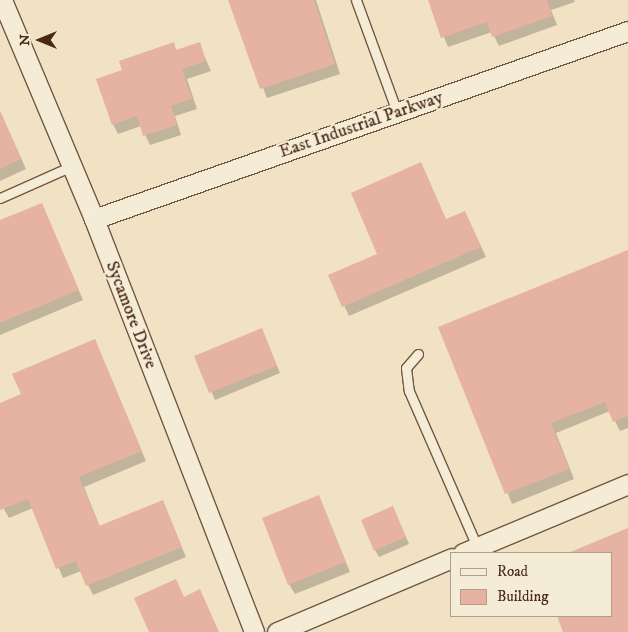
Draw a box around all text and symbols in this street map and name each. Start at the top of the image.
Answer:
north arrow [15,15,65,65]
text: N [16,34,34,46]
street label: East Industrial Parkway [276,87,446,163]
street label: Sycamore Drive [101,258,161,372]
legend [450,552,613,617]
text: Road [497,562,528,581]
text: Building [497,587,549,606]

